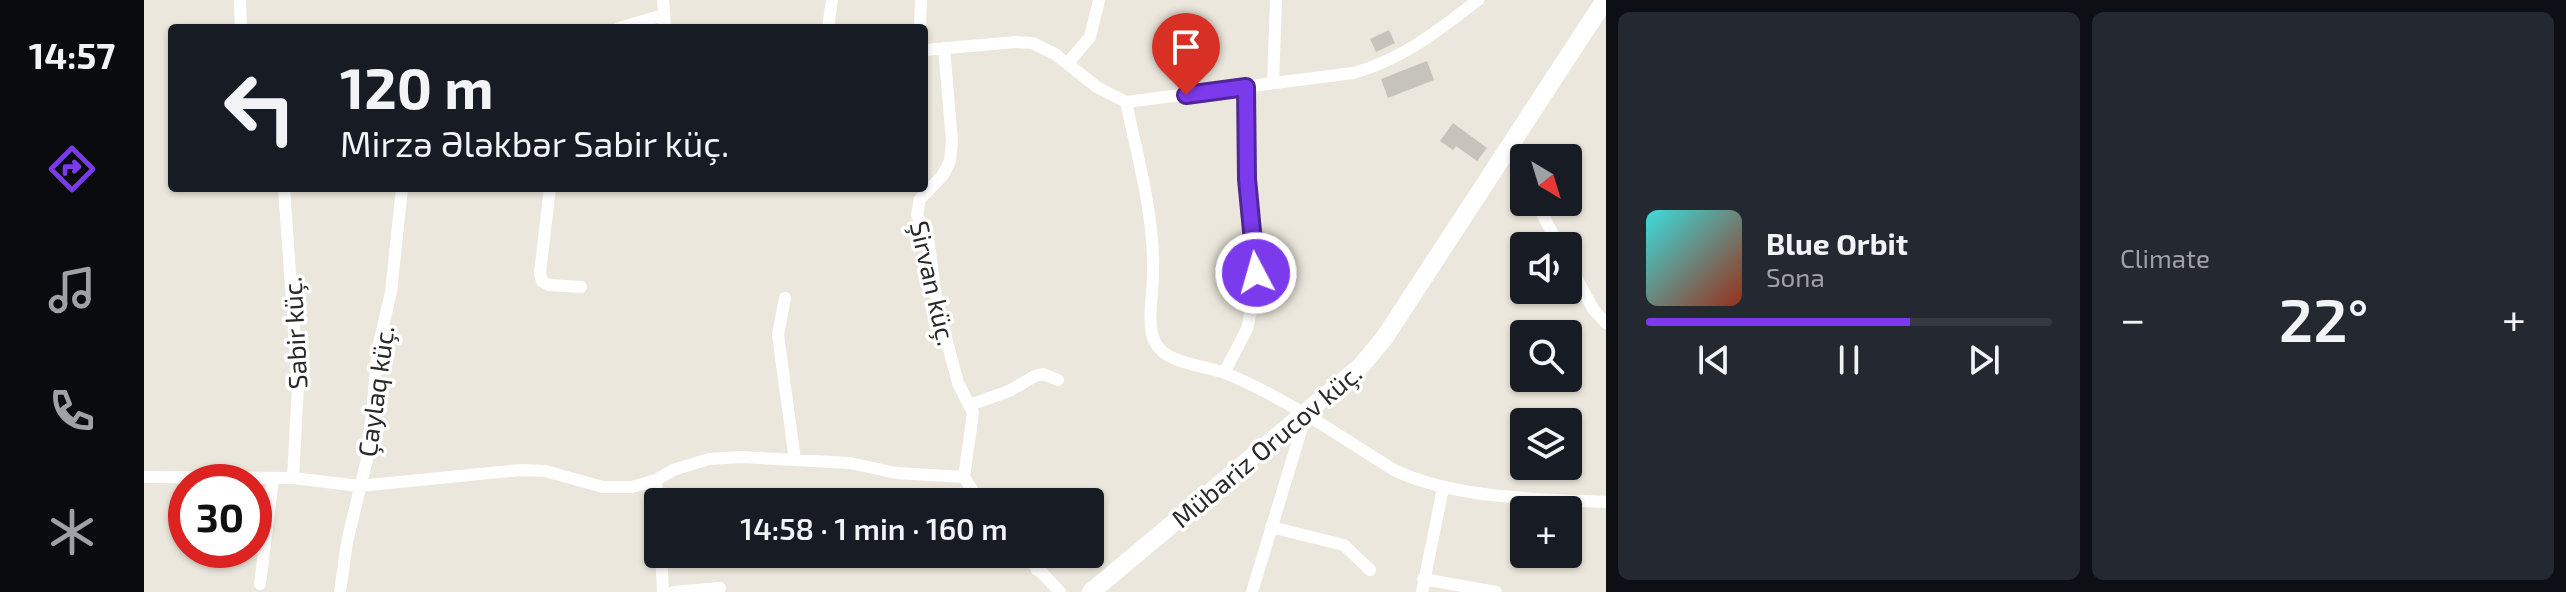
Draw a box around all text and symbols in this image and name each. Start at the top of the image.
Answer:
pin [1152,13,1220,95]
icon: arrive [1164,25,1208,69]
text: 14:57 [29,33,115,76]
text: 120 m [340,53,494,120]
icon: left [208,56,312,160]
text: Mirzə Ələkbər Sabir küç. [340,121,729,164]
icon: directions [44,141,100,197]
north arrow [1510,144,1582,216]
map controls [1510,144,1582,568]
street label: Şirvan küç. [903,218,963,349]
text: Blue Orbit [1766,225,1908,261]
position arrow [1214,231,1298,315]
button: sound [1510,232,1582,304]
text: Climate [2120,242,2210,273]
text: Sona [1766,261,1825,292]
icon: music [44,262,100,318]
street label: Sabir küç. [276,276,314,390]
text: 22° [2279,282,2369,354]
text: − [2120,291,2146,344]
text: + [2502,291,2526,344]
button: search [1510,320,1582,392]
street label: Çaylaq küç. [350,323,402,459]
icon: previous [1692,338,1736,382]
icon: pause [1827,338,1871,382]
icon: next [1962,338,2006,382]
street label: Mübariz Orucov küç. [1165,357,1368,535]
icon: phone [44,383,100,439]
button: layers [1510,408,1582,480]
speed limit sign: 30 [168,464,272,568]
button: + [1510,496,1582,568]
icon: climate [44,504,100,560]
text: 14:58 · 1 min · 160 m [740,510,1008,546]

